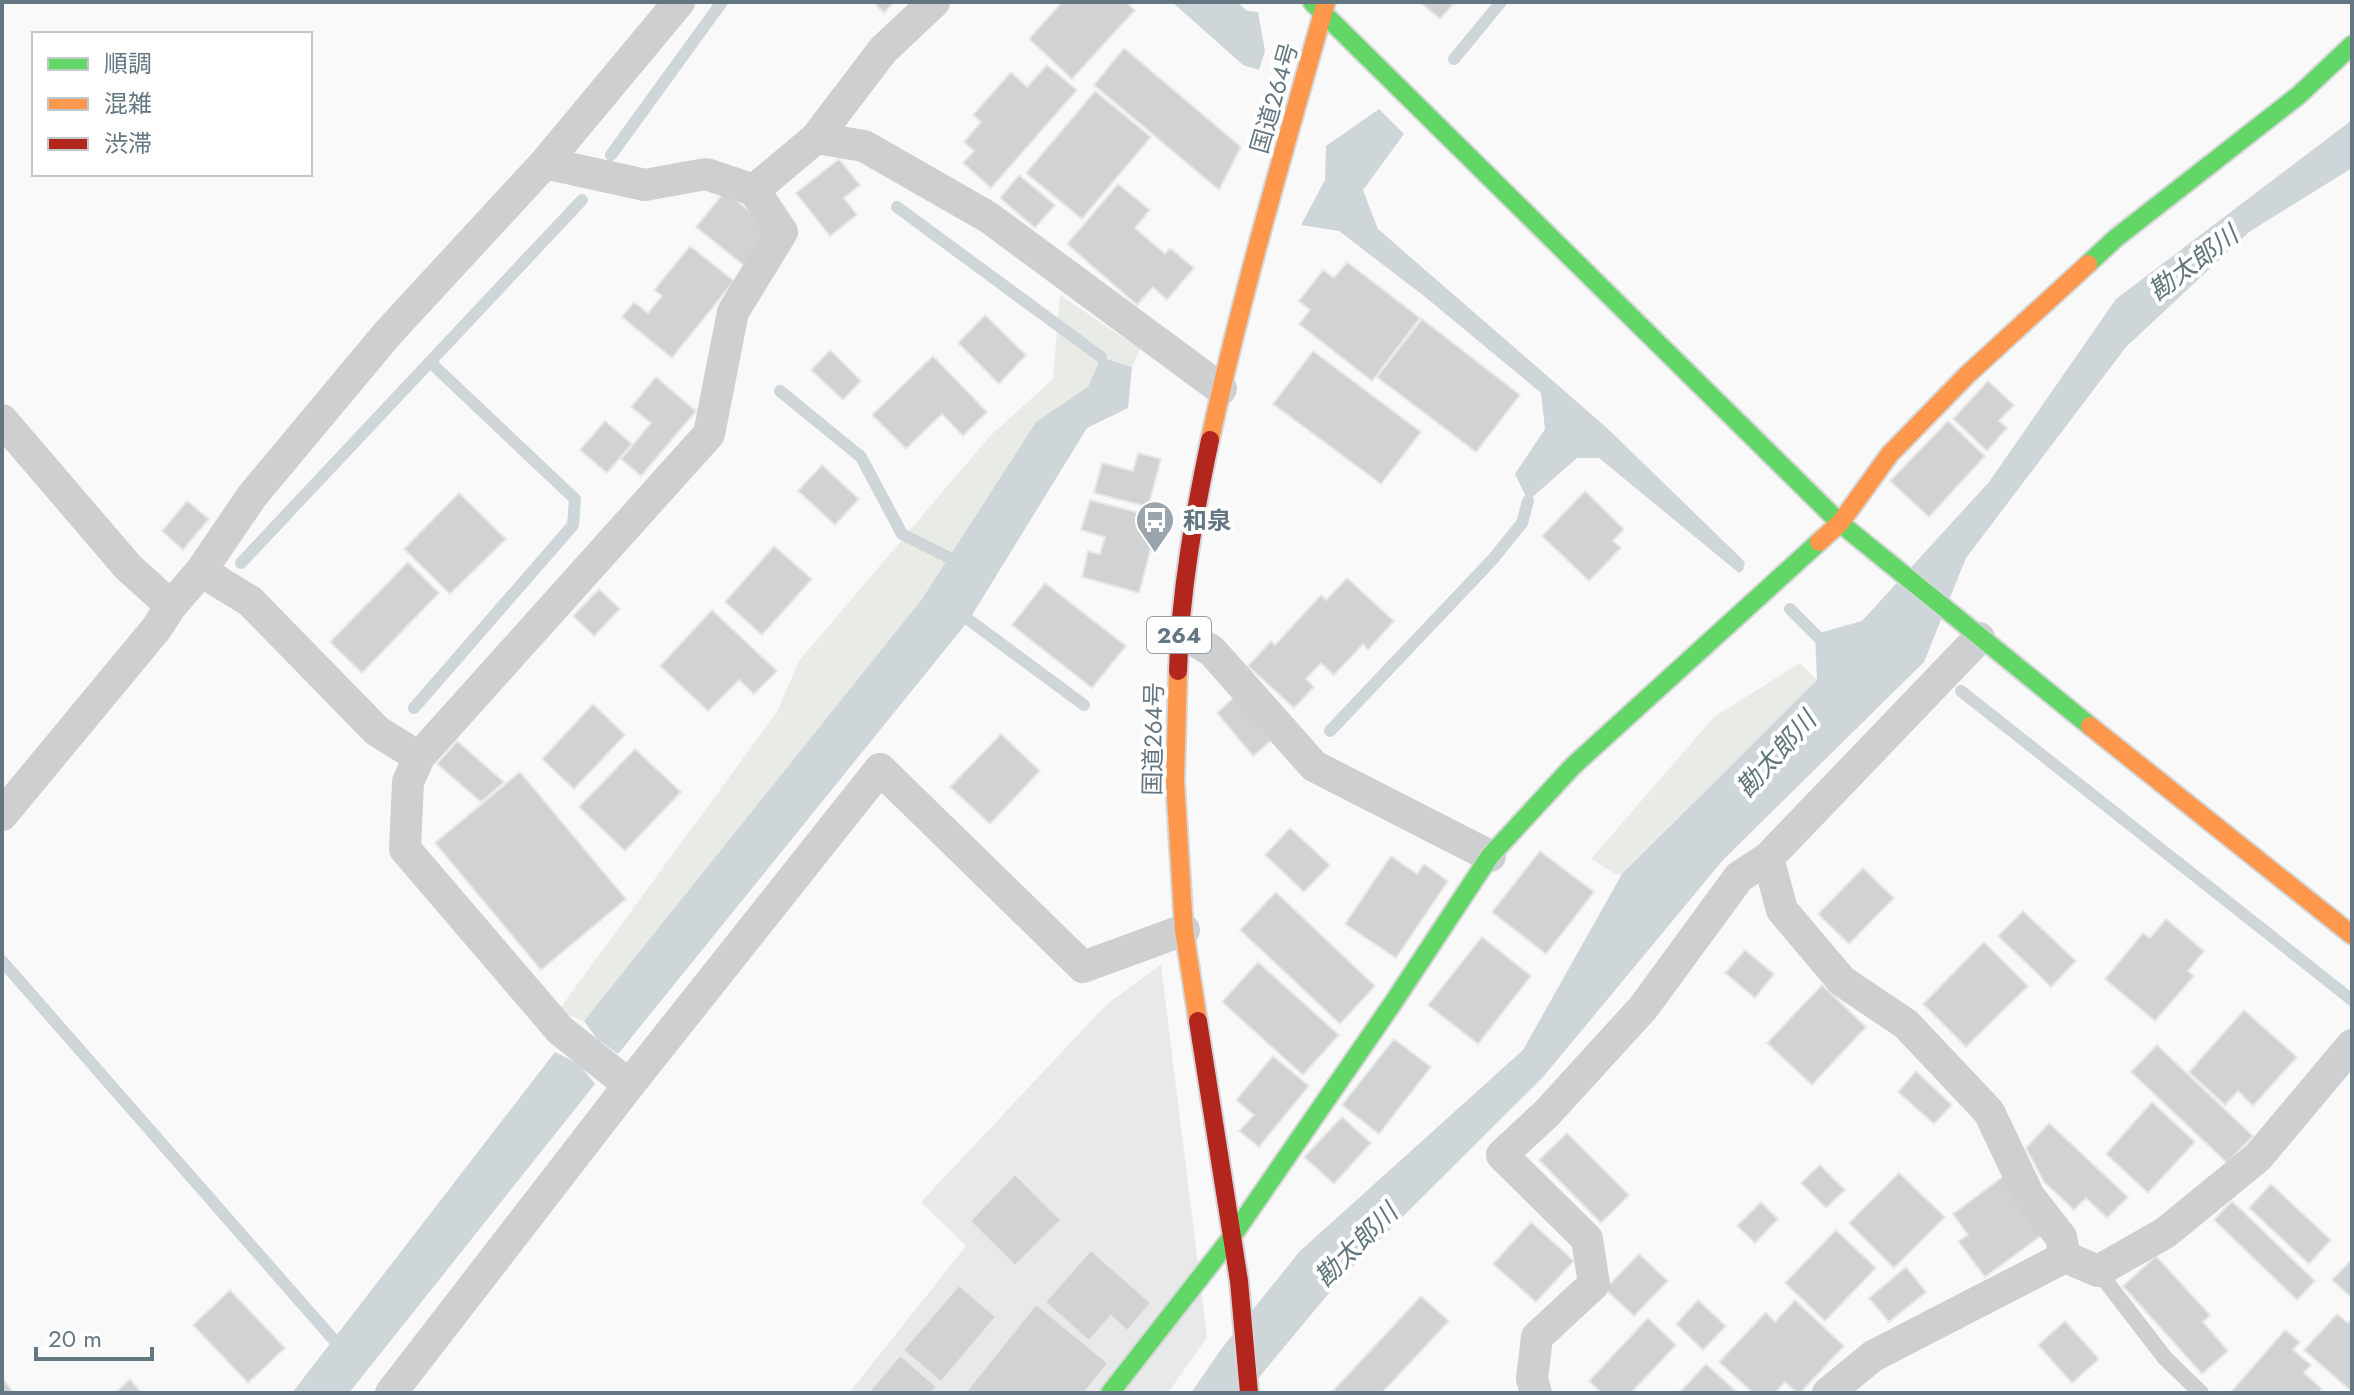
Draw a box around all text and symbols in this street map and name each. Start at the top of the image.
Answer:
legend [32,32,312,176]
street label: 国道264号 [1242,39,1306,157]
text: 順調 [104,46,152,81]
text: 混雑 [104,86,152,121]
text: 渋滞 [104,126,152,161]
water label: 勘太郎川 [2140,215,2248,309]
bus stop icon: 和泉 [1134,499,1176,554]
place label: 和泉 [1183,503,1231,538]
road number: 264 [1147,617,1211,653]
street label: 国道264号 [1135,682,1171,796]
water label: 勘太郎川 [1727,700,1827,805]
water label: 勘太郎川 [1306,1193,1408,1295]
scale bar [36,1311,152,1361]
text: 20 m [48,1321,102,1356]

